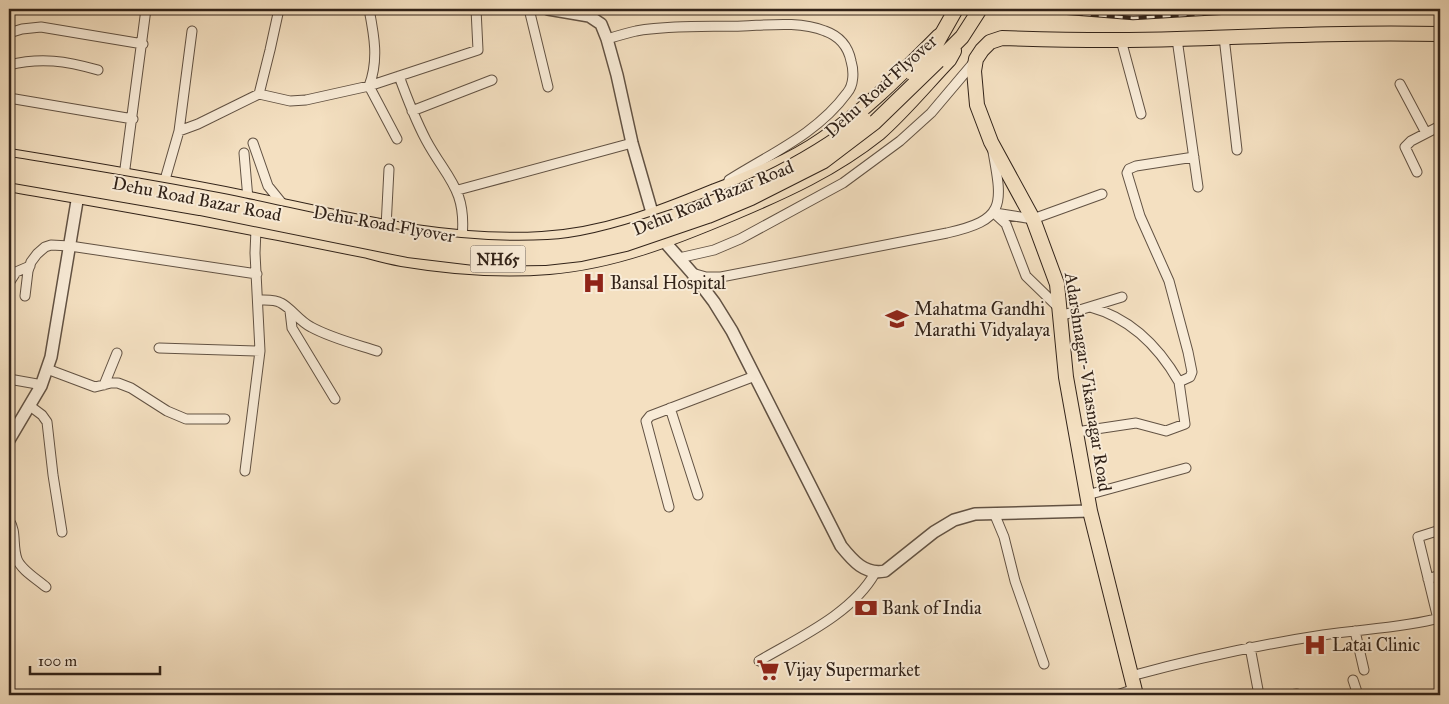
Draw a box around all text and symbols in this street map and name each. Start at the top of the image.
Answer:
street label: Dehu Road Flyover [820,30,942,142]
street label: Dehu Road Bazar Road [629,156,797,240]
street label: Dehu Road Bazar Road [111,172,283,226]
street label: Dehu Road Flyover [311,201,457,247]
road number: NH65 [470,245,526,272]
hospital icon: Bansal Hospital [581,270,607,296]
street label: Adarshnagar-Vikasnagar Road [1059,270,1116,493]
place label: Bansal Hospital [610,272,726,294]
place label: Mahatma Gandhi Marathi Vidyalaya [914,298,1051,341]
school or university icon: Mahatma Gandhi Marathi Vidyalaya [884,306,910,332]
bank icon: Bank of India [853,595,879,621]
place label: Bank of India [882,597,982,619]
hospital icon: Latai Clinic [1302,632,1328,658]
place label: Latai Clinic [1332,634,1420,656]
scale bar [30,644,160,676]
text: 100 m [38,652,78,670]
supermarket icon: Vijay Supermarket [755,657,781,683]
place label: Vijay Supermarket [783,659,921,681]

